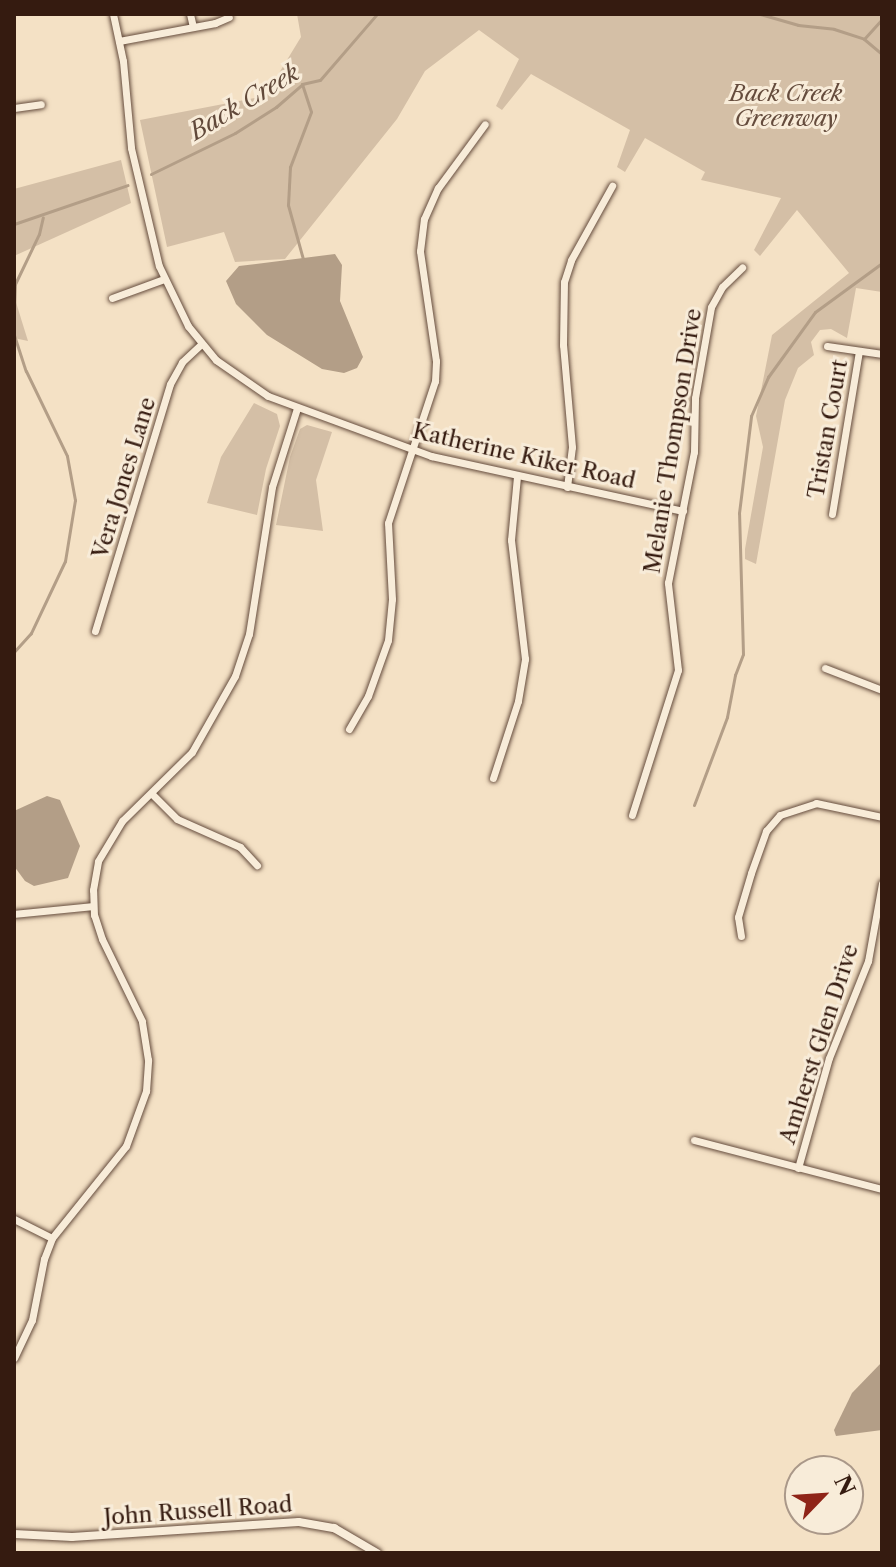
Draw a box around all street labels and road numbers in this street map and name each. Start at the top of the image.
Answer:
street label: Melanie Thompson Drive [639,306,707,576]
street label: Tristan Court [803,357,853,501]
street label: Vera Jones Lane [87,394,161,562]
street label: Katherine Kiker Road [410,417,638,495]
street label: Amherst Glen Drive [774,941,864,1147]
street label: John Russell Road [103,1491,293,1531]

